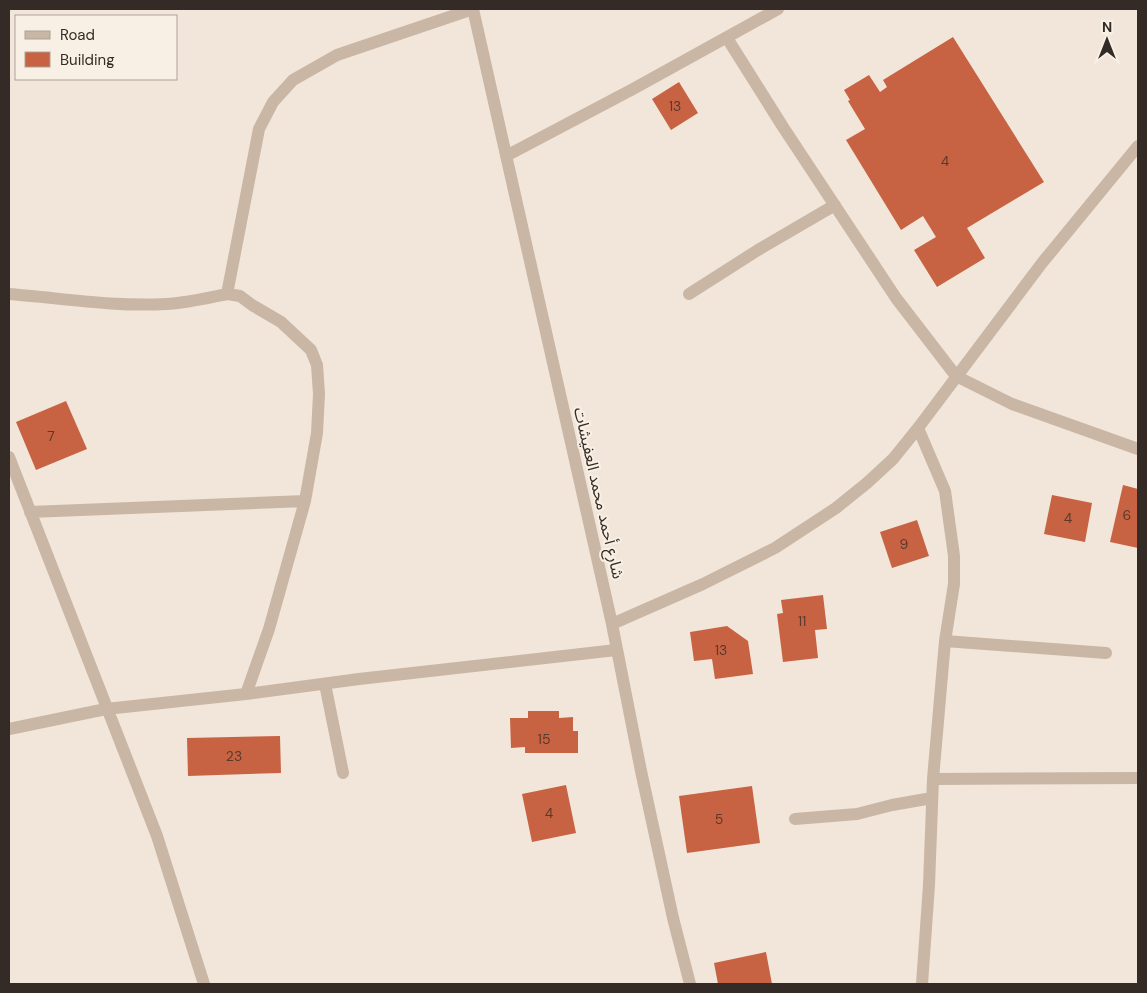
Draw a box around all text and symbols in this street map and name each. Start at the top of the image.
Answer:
legend [15,15,178,80]
north arrow [1082,15,1132,65]
text: N [1102,18,1112,36]
text: Road [60,25,95,45]
text: Building [60,50,115,70]
house number: 13 [669,97,681,115]
house number: 4 [941,152,950,170]
street label: شارع أحمد محمد العفيشات [567,405,629,581]
house number: 7 [47,427,55,445]
house number: 6 [1123,506,1131,524]
house number: 4 [1064,509,1073,527]
house number: 9 [900,535,909,553]
house number: 11 [798,612,806,630]
house number: 13 [715,641,727,659]
house number: 15 [538,730,550,748]
house number: 23 [226,747,242,765]
house number: 4 [545,804,554,822]
house number: 5 [715,810,723,828]

